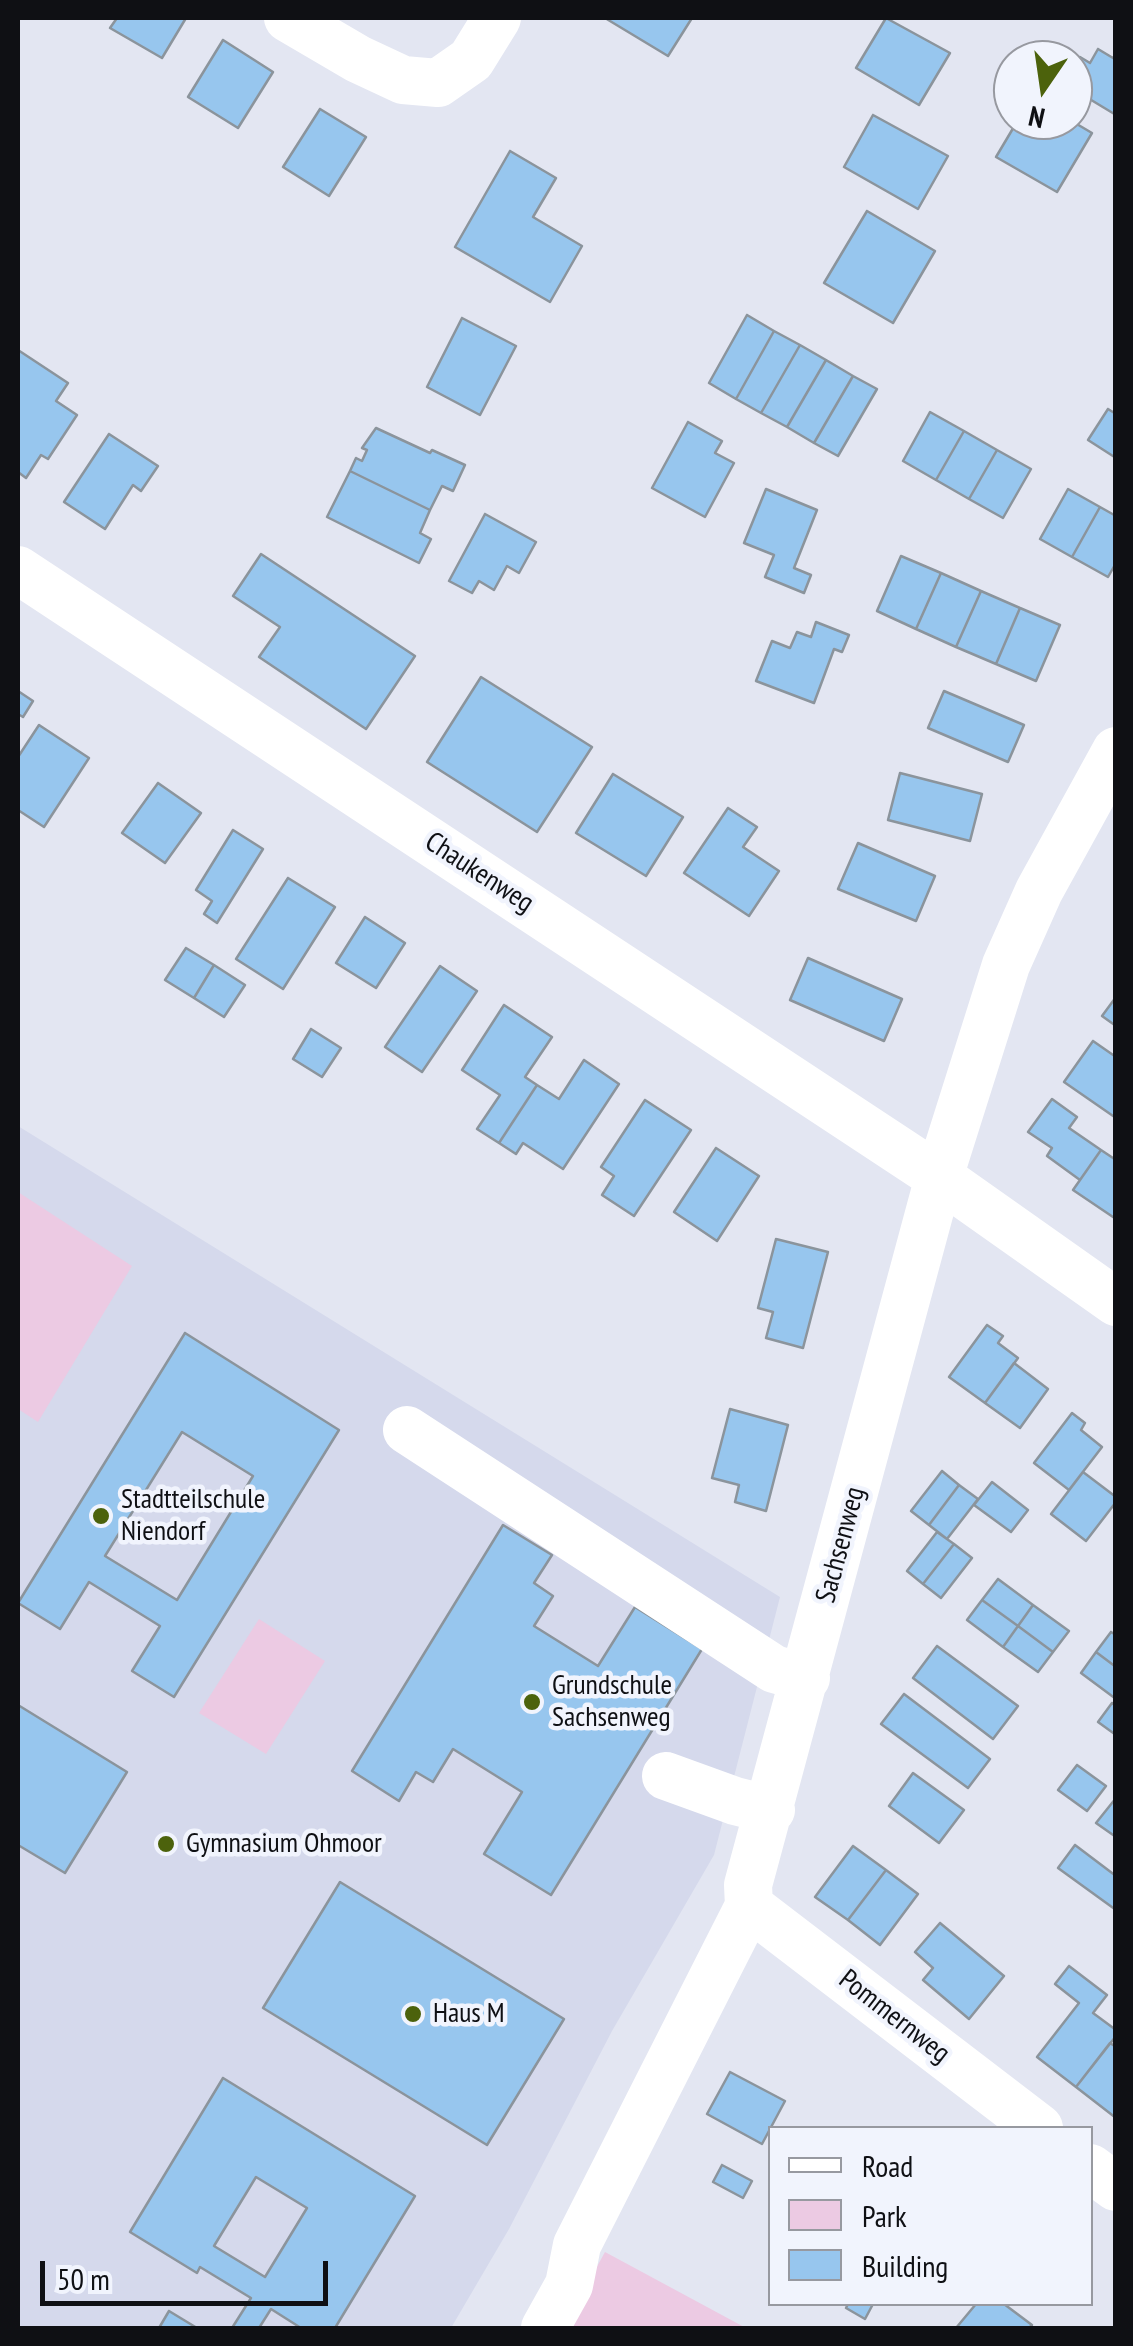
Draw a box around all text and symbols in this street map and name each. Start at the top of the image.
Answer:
north arrow [993,40,1093,140]
text: N [1025,98,1048,137]
street label: Chaukenweg [418,826,540,920]
place label: Stadtteilschule Niendorf [121,1483,265,1549]
street label: Sachsenweg [809,1483,873,1607]
marker: Stadtteilschule Niendorf [90,1505,112,1527]
place label: Grundschule Sachsenweg [552,1669,672,1735]
marker: Grundschule Sachsenweg [521,1691,543,1713]
place label: Gymnasium Ohmoor [186,1827,382,1861]
marker: Gymnasium Ohmoor [155,1833,177,1855]
street label: Pommernweg [832,1963,956,2071]
place label: Haus M [433,1997,505,2031]
marker: Haus M [402,2003,424,2025]
legend [768,2126,1093,2306]
text: Road [862,2146,913,2185]
text: Park [862,2196,907,2235]
scale bar [45,2241,332,2303]
text: Building [862,2246,948,2285]
text: 50 m [57,2259,110,2298]

